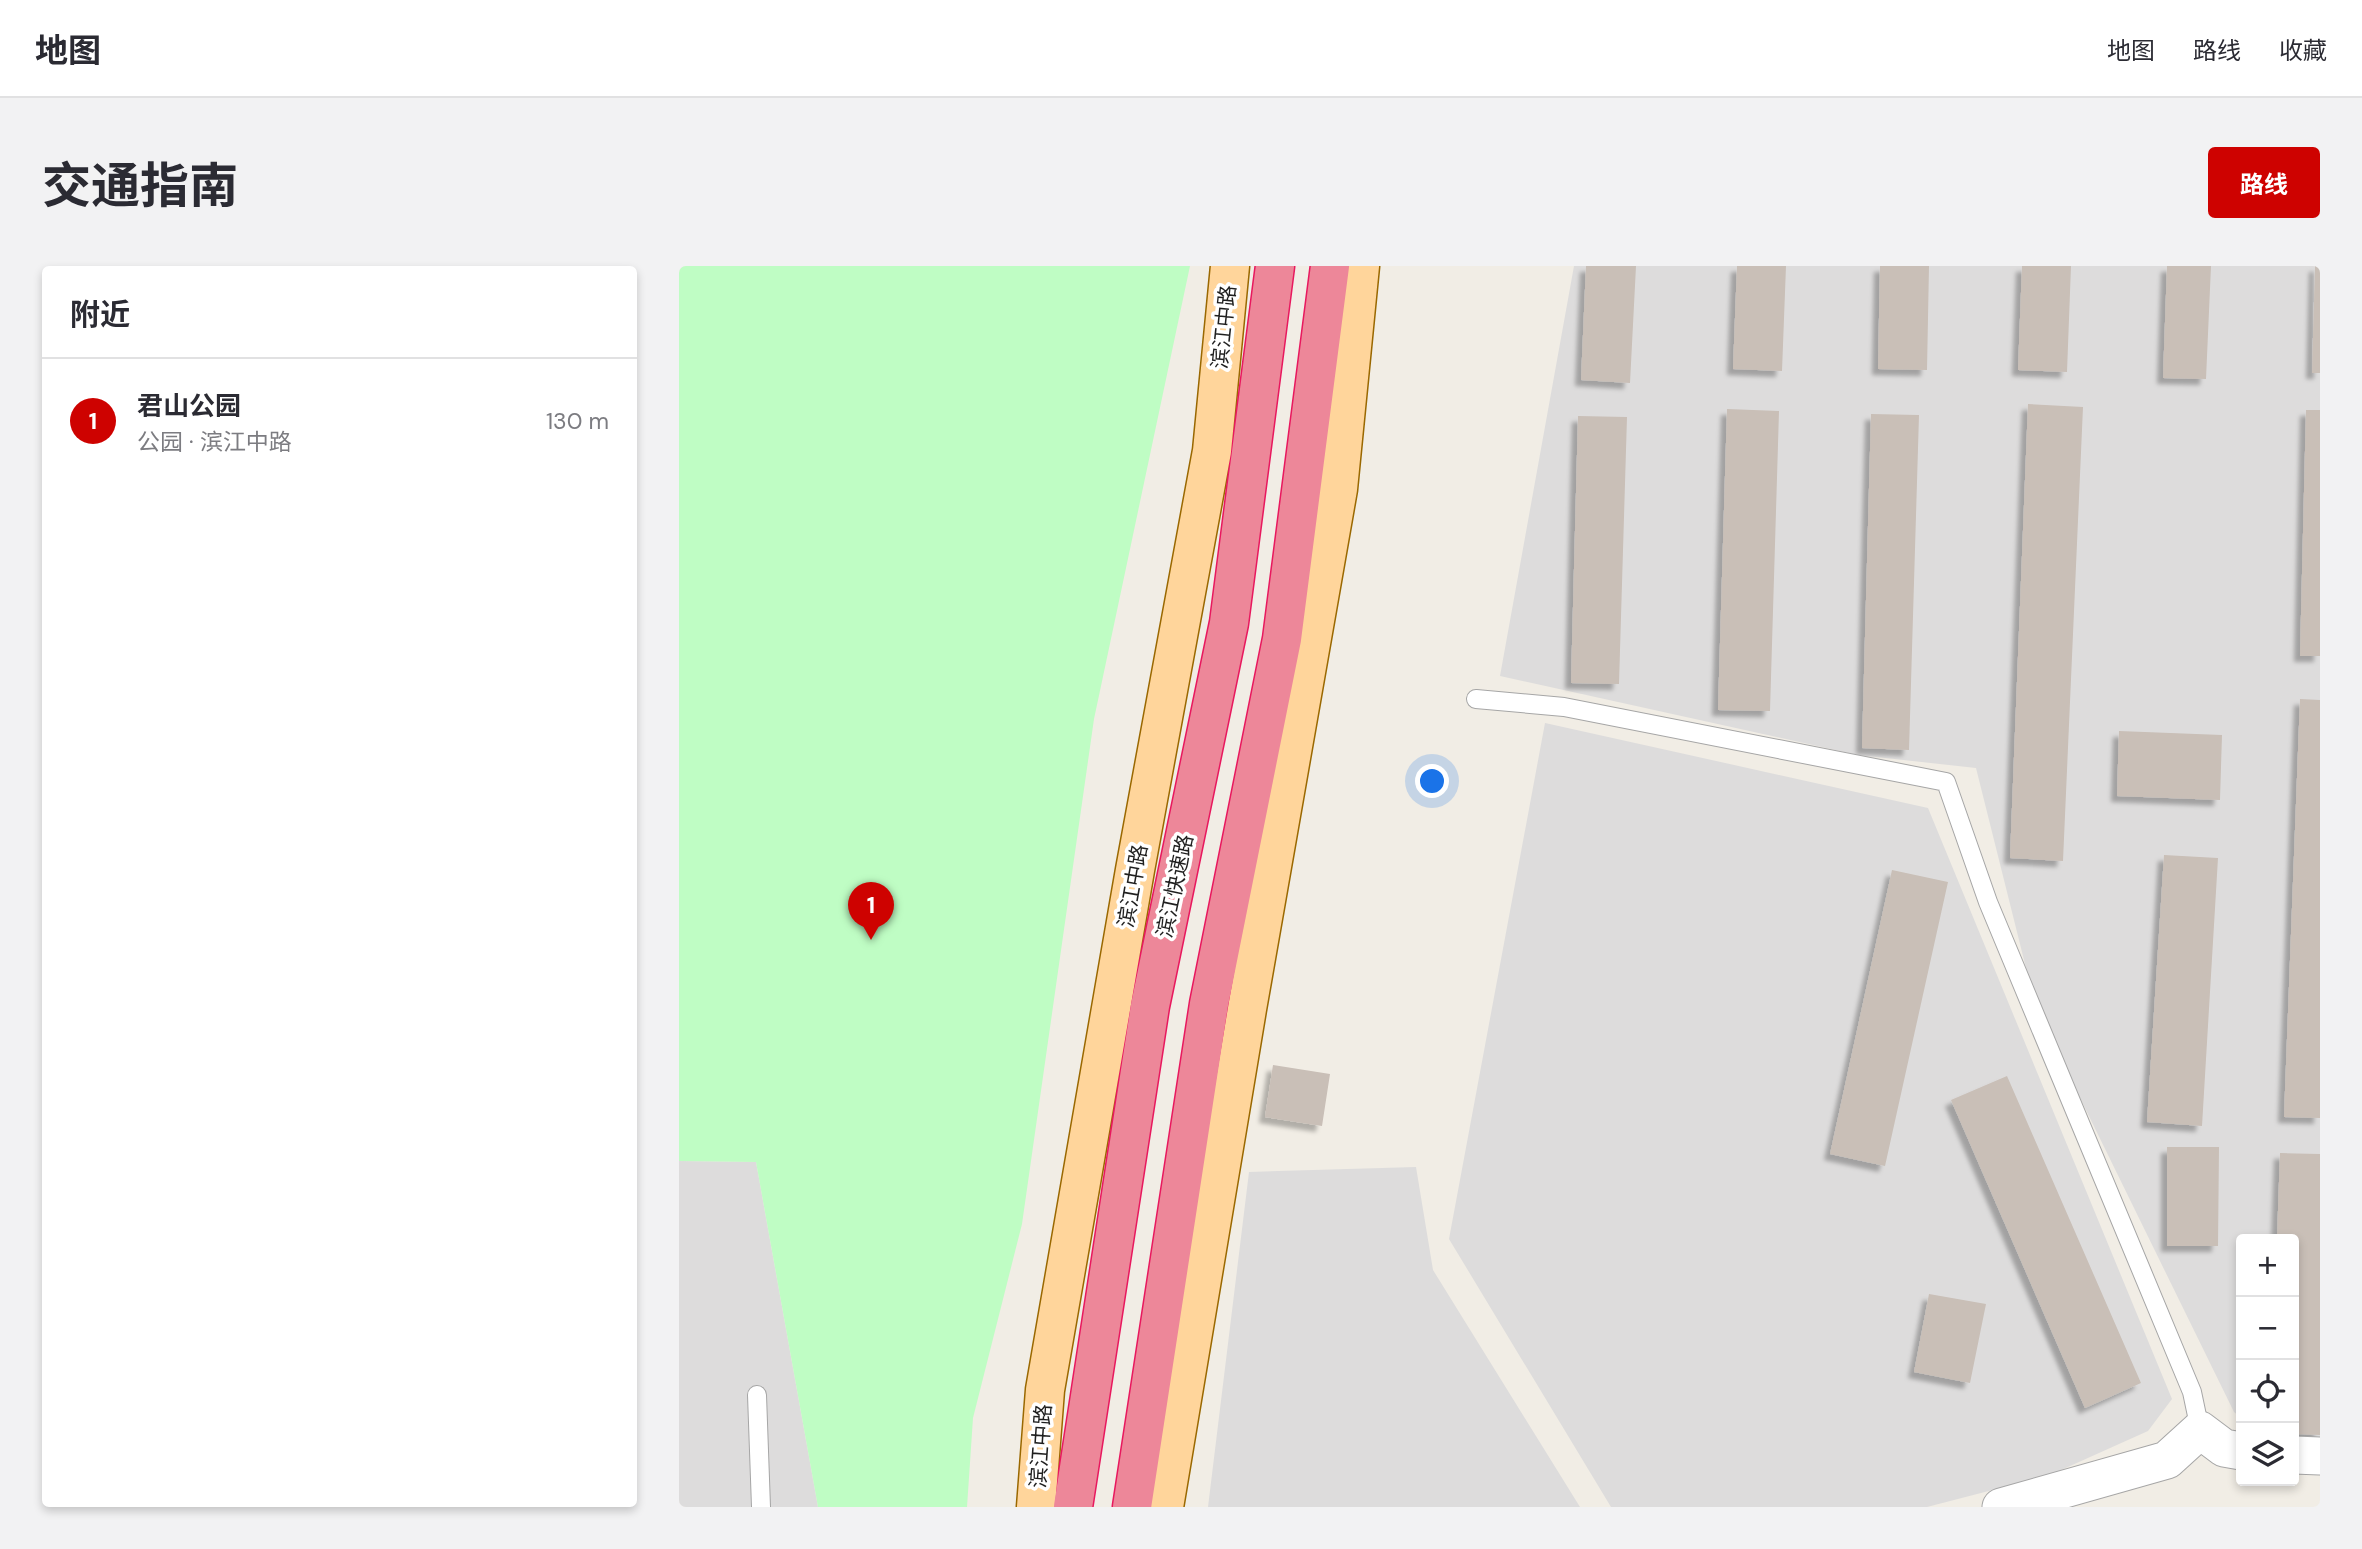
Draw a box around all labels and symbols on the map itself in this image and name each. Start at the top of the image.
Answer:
street label: 滨江中路 [1206,284,1242,370]
your location [1415,764,1449,798]
street label: 滨江快速路 [1150,832,1200,940]
street label: 滨江中路 [1112,842,1154,930]
pin: 1 [848,882,894,940]
street label: 滨江中路 [1024,1403,1058,1489]

